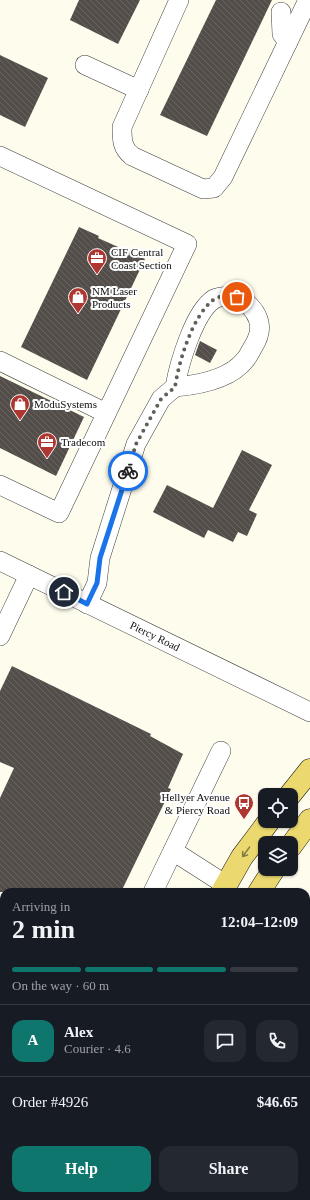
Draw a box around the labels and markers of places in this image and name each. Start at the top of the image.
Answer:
place label: CIF Central Coast Section [111,246,172,271]
office icon: CIF Central Coast Section [86,247,108,275]
pin [220,280,254,314]
place label: NM Laser Products [92,285,137,310]
shop icon: NM Laser Products [67,286,89,314]
shop icon: ModuSystems [9,393,31,421]
place label: ModuSystems [34,398,97,410]
office icon: Tradecom [36,431,58,459]
place label: Tradecom [61,436,106,448]
pin [47,575,81,609]
place label: Hellyer Avenue & Piercy Road [161,791,230,816]
bus stop icon: Hellyer Avenue & Piercy Road [233,792,255,820]

